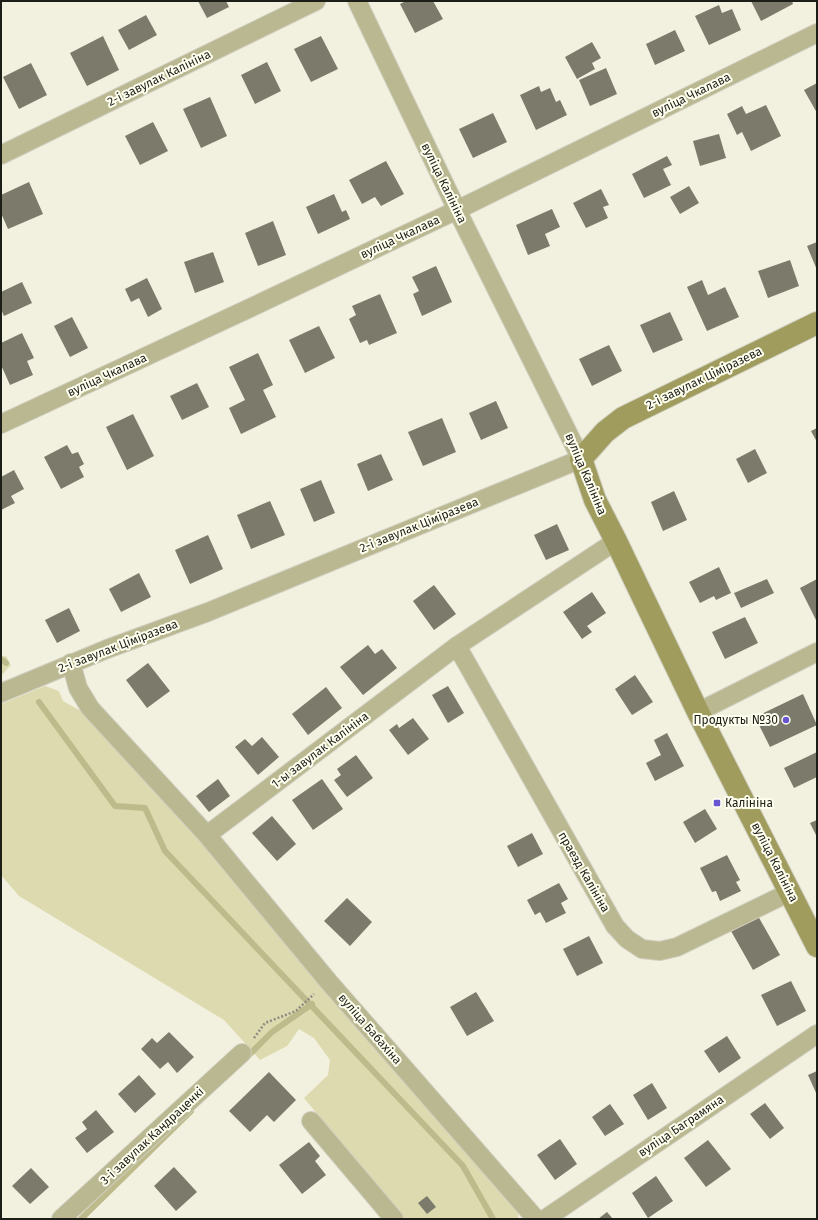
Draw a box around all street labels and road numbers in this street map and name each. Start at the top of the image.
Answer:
street label: 2-і завулак Калініна [105,47,213,109]
street label: вуліца Чкалава [649,70,733,120]
street label: вуліца Калініна [419,141,469,225]
street label: вуліца Чкалава [358,212,442,262]
street label: 2-і завулак Ціміразева [644,344,764,412]
street label: вуліца Чкалава [65,350,149,400]
street label: вуліца Калініна [562,431,610,517]
street label: 2-і завулак Ціміразева [358,495,480,555]
street label: 2-і завулак Ціміразева [56,617,180,675]
street label: 1-ы завулак Калініна [269,709,371,791]
street label: вуліца Калініна [749,820,801,904]
street label: праезд Калініна [555,829,613,915]
street label: вуліца Бабахіна [335,991,405,1067]
street label: 3-і завулак Кандраценкі [97,1084,207,1188]
street label: вуліца Баграмяна [636,1092,726,1160]

